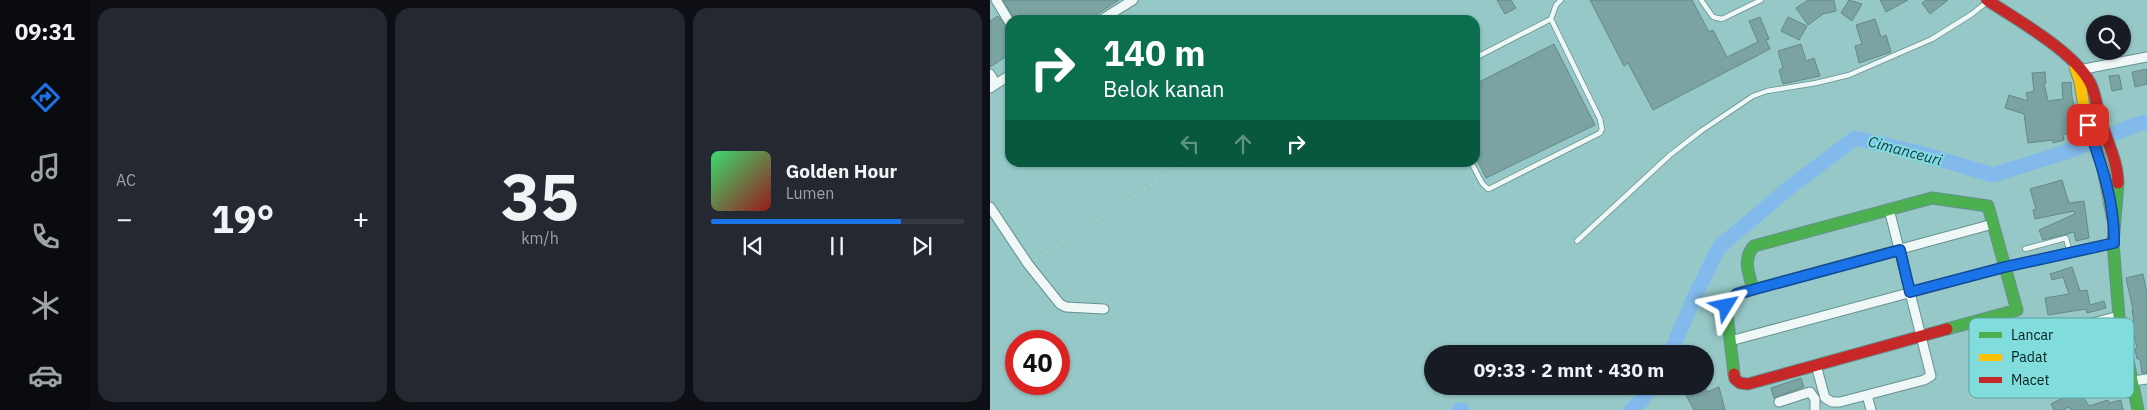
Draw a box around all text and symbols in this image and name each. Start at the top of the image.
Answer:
map controls [2086,15,2131,60]
button: search [2086,15,2131,60]
text: 09:31 [15,17,75,46]
text: 140 m [1103,30,1206,76]
icon: right [1020,35,1085,100]
text: Belok kanan [1103,74,1225,103]
icon: directions [28,80,63,115]
pin [2067,104,2109,146]
icon: arrive [2074,111,2102,139]
icon: left [1176,130,1204,158]
icon: ahead [1229,130,1257,158]
icon: right [1282,130,1310,158]
water label: Cimanceuri [1866,132,1944,169]
icon: music [28,150,63,185]
text: 35 [501,153,579,238]
text: Golden Hour [786,159,897,183]
text: AC [116,170,136,190]
text: Lumen [786,183,834,203]
text: 19° [211,194,274,243]
text: − [116,200,133,237]
text: + [353,200,369,237]
icon: phone [28,219,63,254]
text: km/h [521,228,559,248]
icon: previous [739,232,767,260]
icon: pause [823,232,851,260]
icon: next [908,232,936,260]
position arrow [1699,279,1751,331]
icon: climate [28,288,63,323]
legend [1969,318,2134,398]
text: Lancar [2011,326,2053,344]
speed limit sign: 40 [1005,330,1070,395]
text: Padat [2011,348,2047,366]
icon: car [28,358,63,393]
text: 09:33 · 2 mnt · 430 m [1474,358,1664,382]
text: Macet [2011,371,2049,389]

